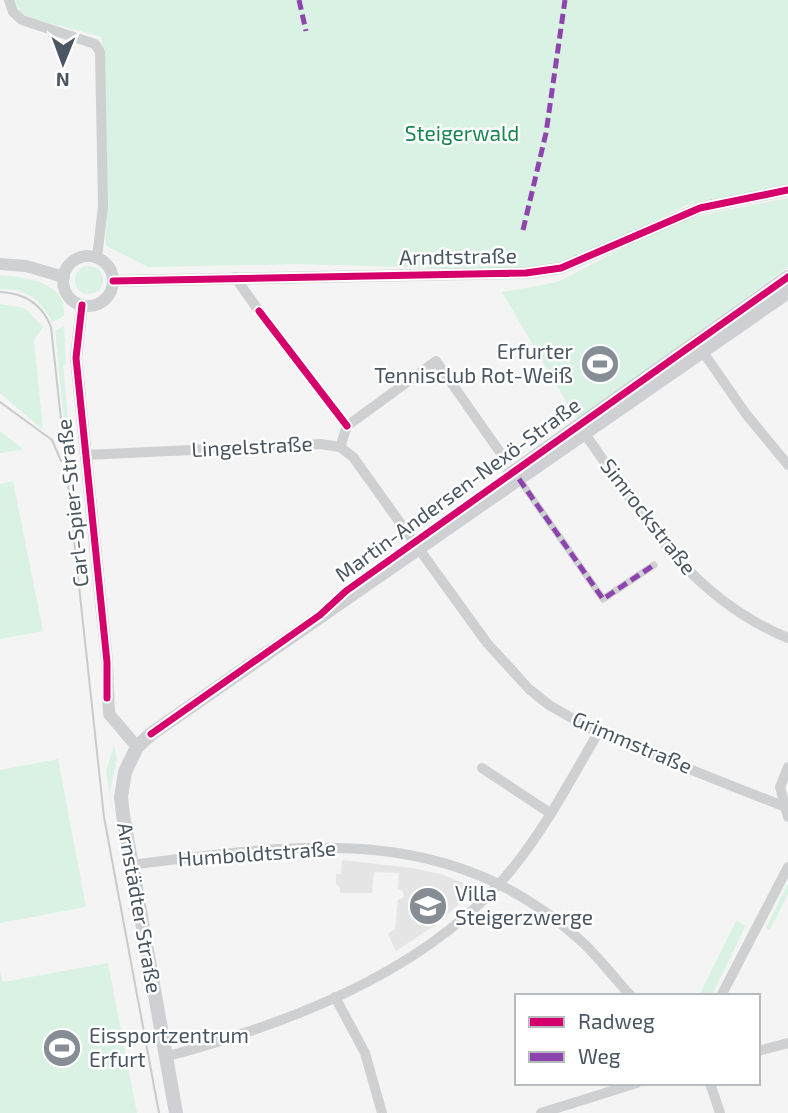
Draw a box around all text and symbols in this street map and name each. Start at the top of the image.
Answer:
north arrow [28,28,98,98]
text: N [56,69,70,92]
park label: Steigerwald [405,120,519,145]
street label: Arndtstraße [399,242,517,269]
place label: Erfurter Tennisclub Rot-Weiß [374,338,574,387]
sports icon: Erfurter Tennisclub Rot-Weiß [579,343,621,385]
street label: Martin-Andersen-Nexö-Straße [330,391,585,586]
street label: Carl-Spier-Straße [50,418,93,589]
street label: Lingelstraße [191,430,313,461]
street label: Simrockstraße [596,453,702,579]
street label: Grimmstraße [569,705,696,778]
street label: Arnstädter Straße [113,820,168,995]
street label: Humboldtstraße [177,835,337,871]
place label: Villa Steigerzwerge [455,880,593,929]
school or university icon: Villa Steigerzwerge [407,885,449,927]
legend [515,994,760,1085]
text: Radweg [578,1008,655,1033]
place label: Eissportzentrum Erfurt [89,1022,249,1071]
sports icon: Eissportzentrum Erfurt [41,1027,83,1069]
text: Weg [578,1043,621,1068]

